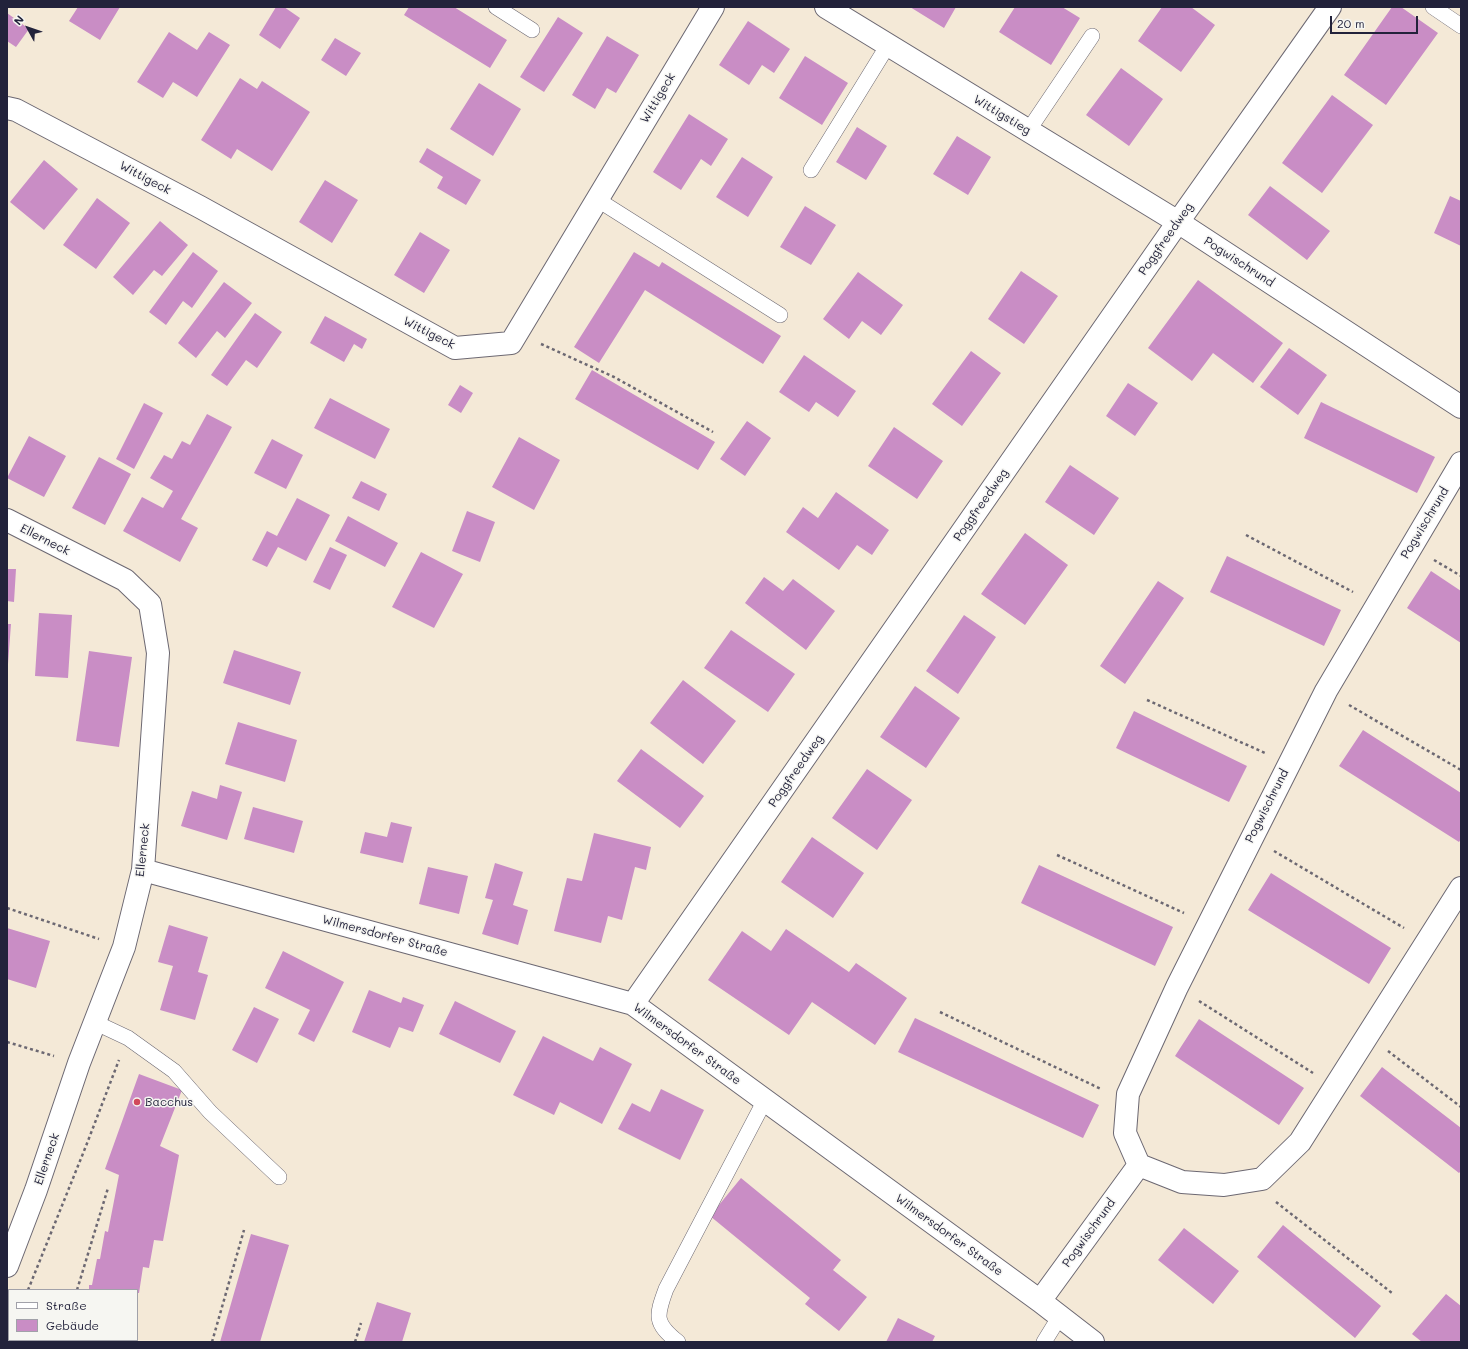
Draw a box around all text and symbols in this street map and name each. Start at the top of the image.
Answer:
north arrow [8,8,48,48]
scale bar [1332,8,1420,34]
text: N [10,12,27,28]
text: 20 m [1337,15,1365,31]
street label: Wittigeck [637,70,679,126]
street label: Wittigstieg [971,92,1033,138]
street label: Wittigeck [117,158,173,198]
street label: Poggfreedweg [1136,200,1196,278]
street label: Pogwischrund [1201,234,1277,290]
street label: Wittigeck [401,314,457,352]
street label: Poggfreedweg [951,466,1011,544]
street label: Pogwischrund [1398,485,1452,561]
street label: Ellerneck [18,521,72,559]
street label: Poggfreedweg [766,732,826,810]
street label: Pogwischrund [1242,767,1292,845]
street label: Ellerneck [133,822,153,878]
street label: Wilmersdorfer Straße [321,912,449,960]
street label: Wilmersdorfer Straße [630,1000,744,1088]
place label: Bacchus [145,1095,193,1109]
marker: Bacchus [132,1097,142,1107]
street label: Ellerneck [31,1131,63,1187]
street label: Wilmersdorfer Straße [892,1191,1006,1279]
street label: Pogwischrund [1059,1196,1119,1270]
legend [8,1289,138,1341]
text: Straße [46,1297,87,1313]
text: Gebäude [46,1317,99,1333]

